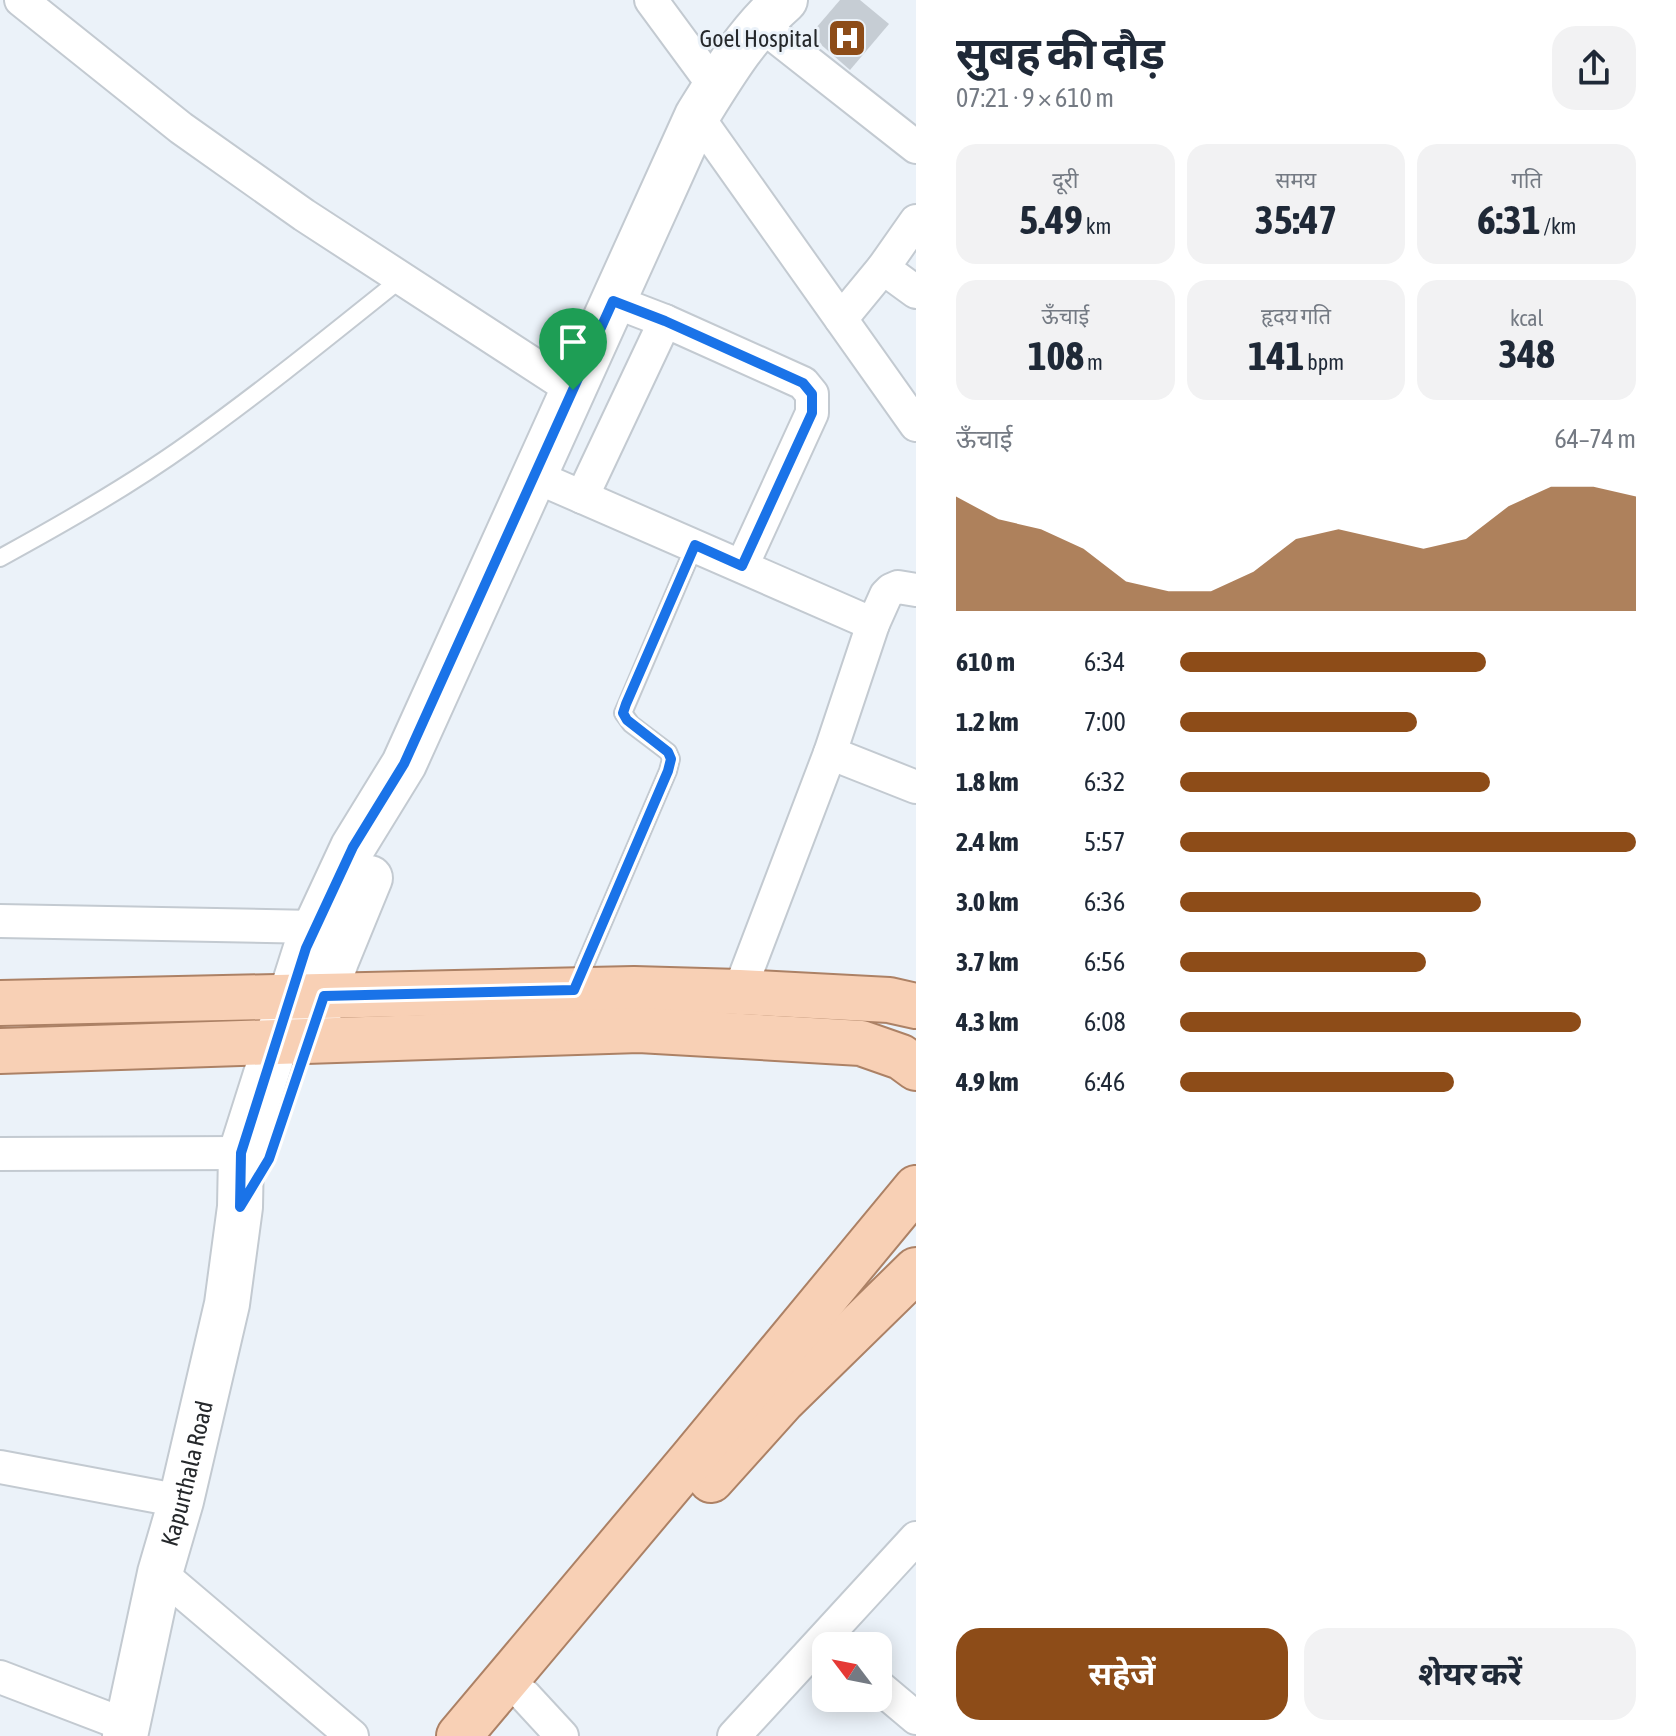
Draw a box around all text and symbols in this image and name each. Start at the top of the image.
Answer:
hospital icon: Goel Hospital [826,17,868,59]
place label: Goel Hospital [699,25,820,52]
button: share [1552,26,1636,110]
text: सुबह की दौड़ [956,28,1165,78]
text: 07:21 · 9 × 610 m [956,83,1114,113]
text: दूरी [1052,167,1079,193]
text: समय [1276,167,1316,193]
text: गति [1511,167,1542,193]
text: 5.49 [1019,197,1083,242]
text: 35:47 [1255,197,1337,242]
text: 6:31 [1477,197,1540,242]
text: km [1083,213,1111,239]
text: /km [1540,213,1576,239]
text: ऊँचाई [1041,303,1089,329]
text: हृदय गति [1261,303,1331,329]
text: kcal [1510,305,1543,331]
pin [539,308,607,390]
icon: arrive [551,320,595,364]
text: 348 [1498,331,1555,376]
text: 108 [1028,333,1084,378]
text: 141 [1248,333,1304,378]
text: m [1084,349,1103,375]
text: bpm [1304,349,1344,375]
text: ऊँचाई [956,424,1012,454]
text: 64–74 m [1554,424,1636,454]
text: 610 m [956,647,1015,677]
text: 6:34 [1084,647,1125,677]
text: 1.2 km [956,707,1019,737]
text: 7:00 [1084,707,1126,737]
text: 1.8 km [956,767,1019,797]
text: 6:32 [1084,767,1125,797]
text: 2.4 km [956,827,1019,857]
text: 5:57 [1084,827,1125,857]
text: 3.0 km [956,887,1019,917]
text: 6:36 [1084,887,1125,917]
text: 3.7 km [956,947,1019,977]
text: 6:56 [1084,947,1125,977]
text: 4.3 km [956,1007,1019,1037]
text: 6:08 [1084,1007,1126,1037]
text: 4.9 km [956,1067,1019,1097]
text: 6:46 [1084,1067,1125,1097]
street label: Kapurthala Road [155,1398,217,1549]
button: सहेजें [956,1628,1288,1720]
button: शेयर करें [1304,1628,1636,1720]
north arrow [812,1632,892,1712]
map controls [812,1632,892,1712]

